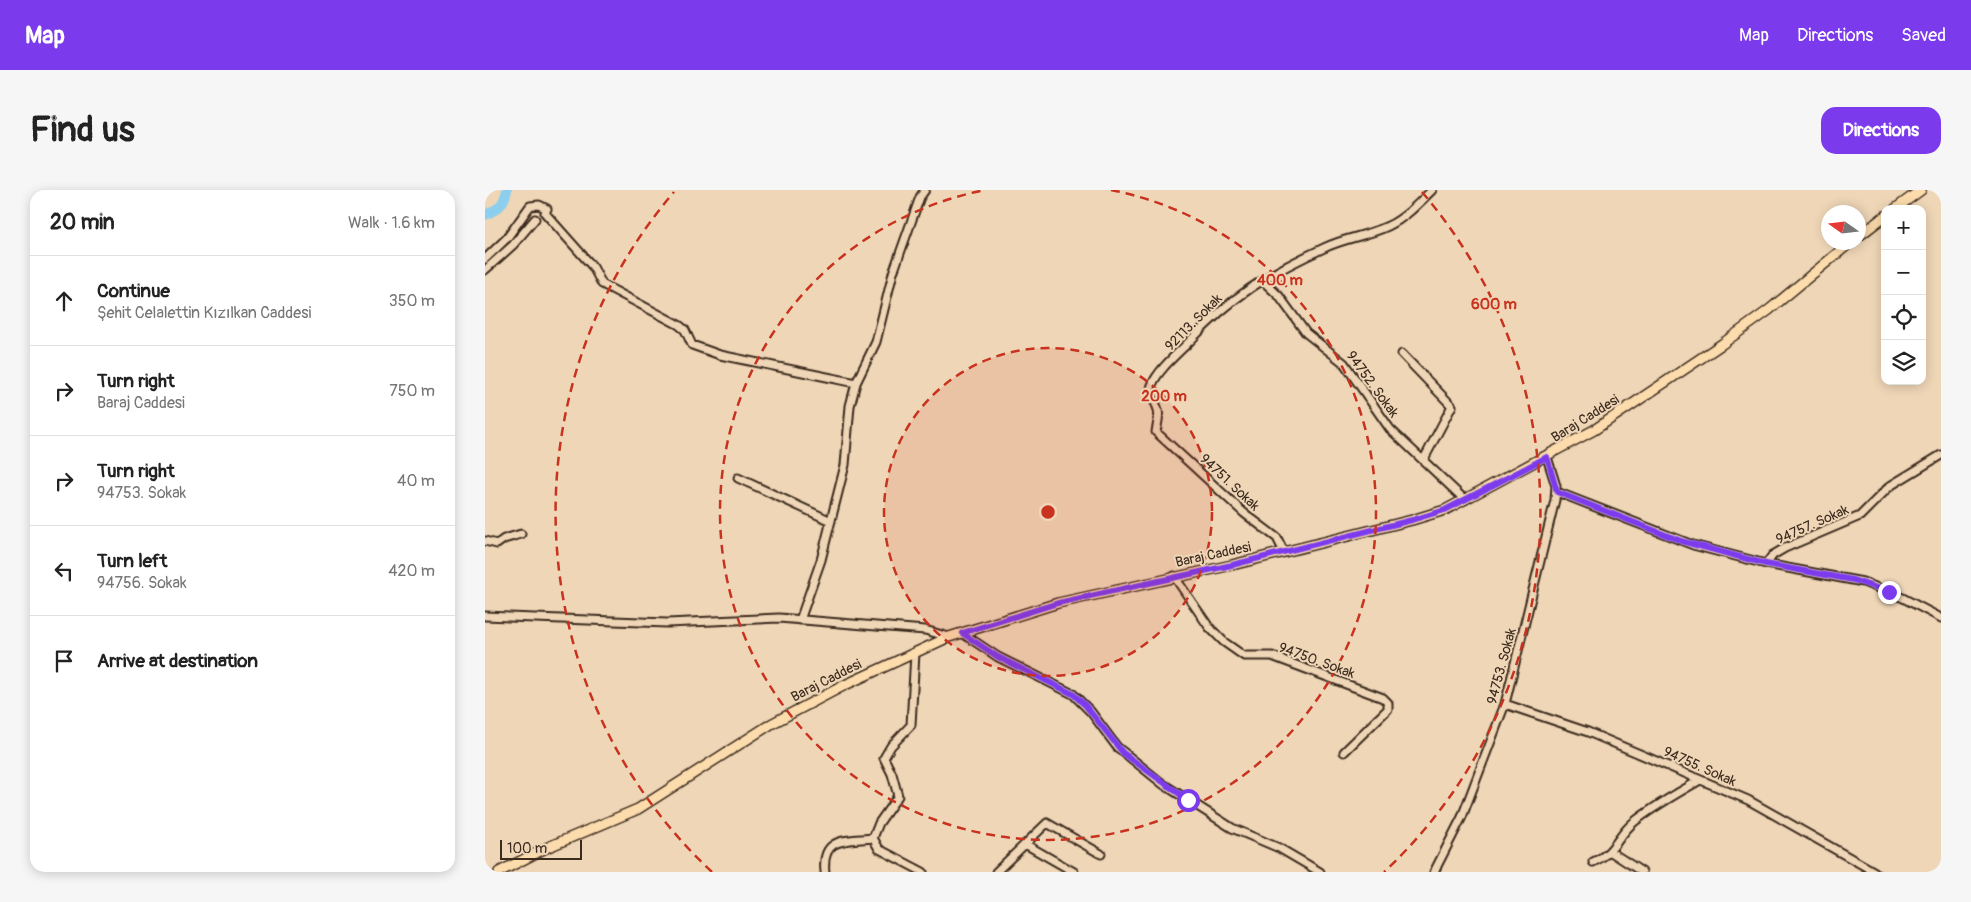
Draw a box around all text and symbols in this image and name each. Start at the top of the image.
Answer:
text: Map [25,21,65,50]
text: Map [1739,24,1769,47]
text: Directions [1797,24,1873,47]
text: Saved [1901,24,1946,47]
button: Directions [1821,107,1941,154]
text: Find us [30,108,135,152]
north arrow [1821,205,1866,250]
map controls [1881,205,1926,385]
button: + [1881,205,1926,250]
text: 20 min [50,209,115,236]
text: Walk · 1.6 km [348,213,435,233]
button: − [1881,250,1926,295]
text: 400 m [1257,271,1303,290]
text: Continue [97,279,170,303]
icon: ahead [50,287,78,315]
street label: 92113. Sokak [1161,290,1226,354]
text: 350 m [389,291,435,311]
text: 600 m [1471,295,1517,314]
button: locate [1881,295,1926,340]
text: Şehit Celalettin Kızılkan Caddesi [97,303,311,323]
button: layers [1881,340,1926,385]
street label: 94752. Sokak [1343,348,1403,421]
text: Turn right [97,369,175,393]
icon: right [50,377,78,405]
text: 750 m [389,381,435,401]
text: 200 m [1141,387,1187,406]
street label: Baraj Caddesi [1548,391,1623,446]
text: Baraj Caddesi [97,393,185,413]
street label: 94751. Sokak [1196,450,1263,515]
text: Turn right [97,459,175,483]
icon: right [50,467,78,495]
text: 40 m [397,471,435,491]
text: 94753. Sokak [97,483,186,503]
street label: 94757. Sokak [1773,501,1851,548]
centre of rings [1039,503,1057,521]
street label: Baraj Caddesi [1174,538,1253,571]
text: Turn left [97,549,167,573]
icon: left [50,557,78,585]
text: 420 m [388,561,435,581]
text: 94756. Sokak [97,573,187,593]
route end [1878,581,1901,604]
street label: 94753. Sokak [1483,626,1520,706]
street label: 94750. Sokak [1276,639,1357,682]
icon: arrive [50,647,78,675]
text: Arrive at destination [97,649,258,673]
street label: Baraj Caddesi [788,655,865,705]
street label: 94755. Sokak [1661,743,1739,790]
route start [1177,789,1200,812]
scale bar [500,837,583,860]
text: 100 m [507,840,547,857]

